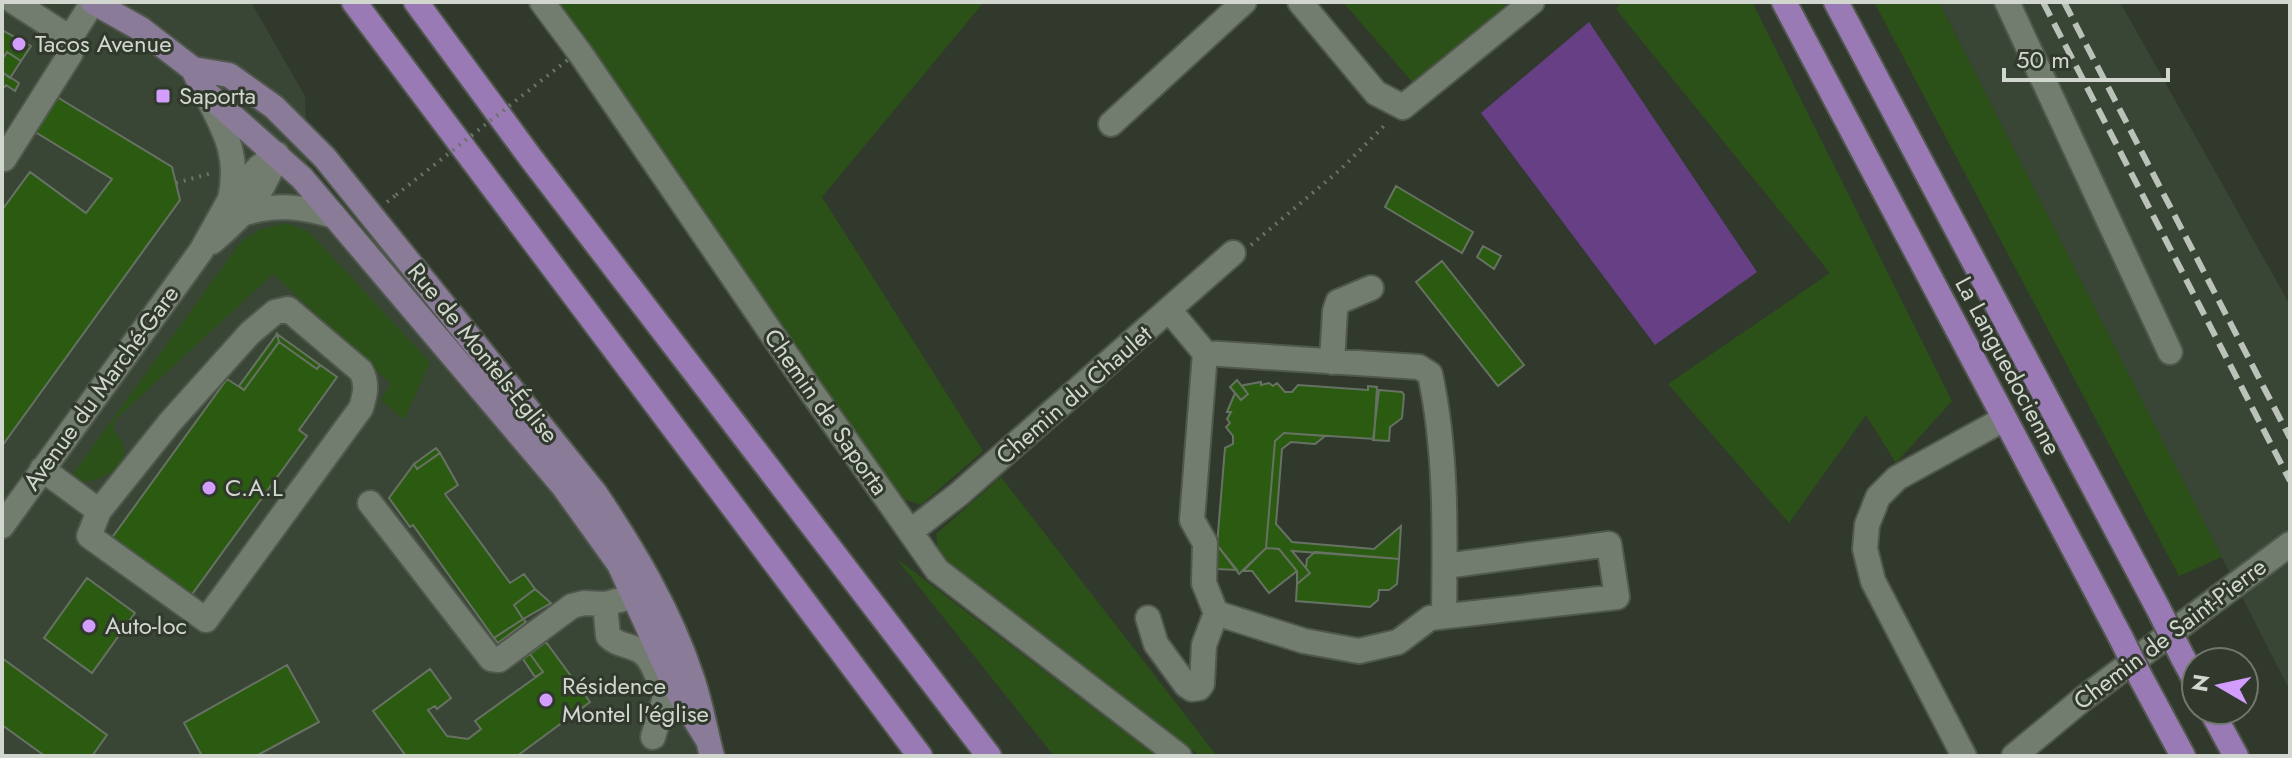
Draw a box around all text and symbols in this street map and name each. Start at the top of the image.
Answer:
place label: Tacos Avenue [35,26,172,61]
scale bar [2004,32,2168,82]
marker: Tacos Avenue [10,35,28,53]
text: 50 m [2016,42,2070,77]
place label: Saporta [179,78,256,113]
marker: Saporta [154,87,172,105]
street label: Rue de Montels-Église [400,255,567,450]
street label: La Languedocienne [1947,270,2070,461]
street label: Avenue du Marché-Gare [14,278,187,498]
street label: Chemin du Chaulet [988,317,1159,472]
street label: Chemin de Saporta [756,321,897,502]
place label: C.A.L [225,470,283,505]
marker: C.A.L [200,479,218,497]
street label: Chemin de Saint-Pierre [2066,549,2274,718]
place label: Auto-loc [105,608,187,643]
marker: Auto-loc [80,617,98,635]
north arrow [2180,646,2260,726]
place label: Résidence Montel l'église [562,668,709,731]
text: N [2183,672,2217,694]
marker: Résidence Montel l'église [537,691,555,709]

